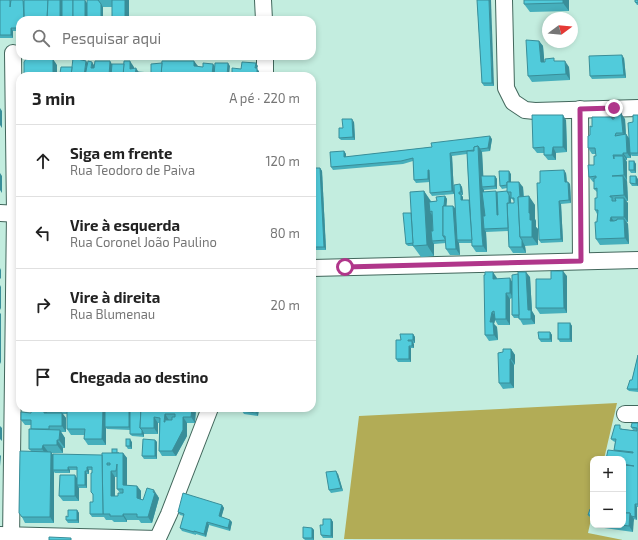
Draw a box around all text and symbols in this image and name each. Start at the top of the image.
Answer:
north arrow [542,12,578,48]
search box [16,16,316,60]
icon: search [30,27,52,49]
text: Pesquisar aqui [62,29,161,47]
text: 3 min [32,88,75,108]
text: A pé · 220 m [229,90,300,106]
route end [605,99,623,117]
text: Siga em frente [70,144,172,162]
icon: ahead [32,150,54,172]
text: 120 m [265,153,300,169]
text: Rua Teodoro de Paiva [70,162,195,178]
text: Vire à esquerda [70,216,180,234]
icon: left [32,222,54,244]
text: 80 m [270,225,300,241]
text: Rua Coronel João Paulino [70,234,217,250]
route start [336,258,354,276]
text: Vire à direita [70,288,160,306]
icon: right [32,294,54,316]
text: 20 m [271,297,300,313]
text: Rua Blumenau [70,306,155,322]
icon: arrive [32,366,54,388]
text: Chegada ao destino [70,368,208,386]
map controls [590,456,626,528]
button: + [590,456,626,492]
button: − [590,492,626,528]

